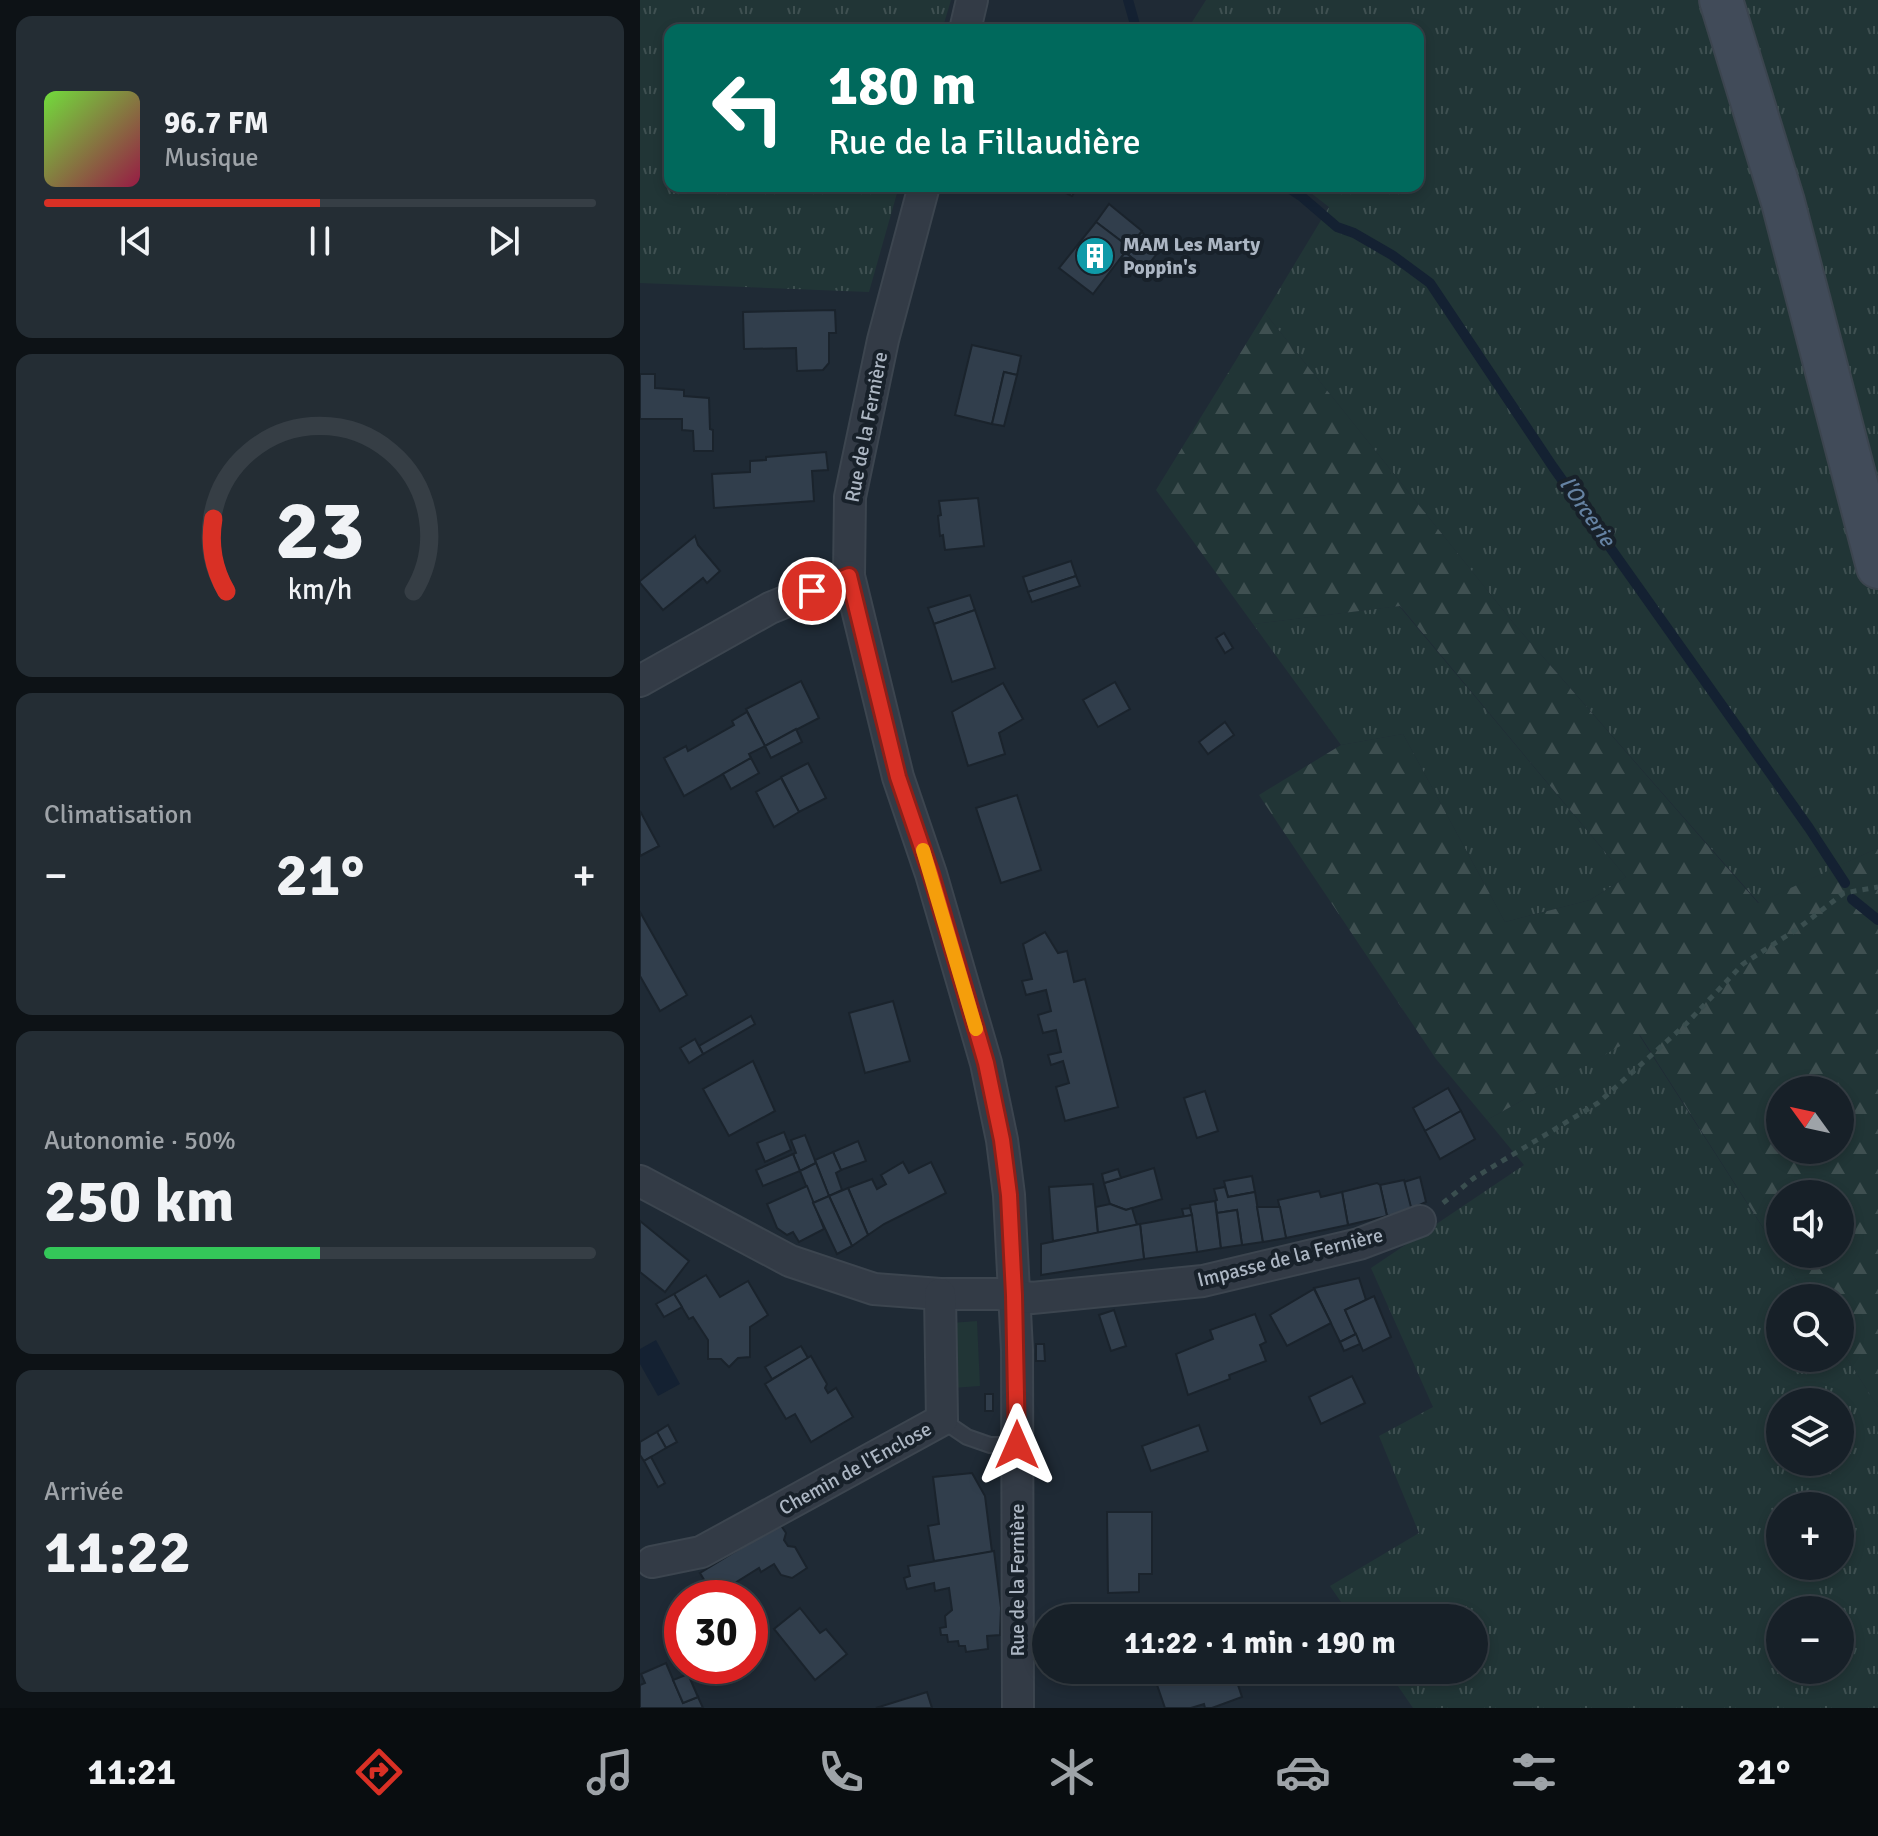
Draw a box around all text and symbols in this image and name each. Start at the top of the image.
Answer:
text: 180 m [828,51,976,120]
icon: left [696,56,800,160]
text: 96.7 FM [164,105,269,142]
text: Rue de la Fillaudière [828,120,1141,165]
text: Musique [164,142,259,174]
icon: previous [114,219,158,263]
icon: pause [298,219,342,263]
icon: next [482,219,526,263]
place label: MAM Les Marty Poppin's [1123,232,1260,280]
building icon: MAM Les Marty Poppin's [1074,235,1116,277]
street label: Rue de la Fernière [840,350,893,505]
water label: l'Orcerie [1554,471,1622,552]
text: 23 [275,479,365,581]
pin [778,557,846,625]
icon: arrive [790,569,834,613]
text: km/h [288,572,352,607]
text: Climatisation [44,799,193,831]
text: 21° [276,839,364,913]
text: − [44,849,68,903]
text: + [572,849,596,903]
north arrow [1766,1076,1854,1164]
map controls [1766,1076,1854,1684]
text: Autonomie · 50% [44,1125,236,1157]
text: 250 km [44,1165,234,1239]
button: sound [1766,1180,1854,1268]
street label: Impasse de la Fernière [1195,1222,1386,1293]
button: search [1766,1284,1854,1372]
button: layers [1766,1388,1854,1476]
position arrow [975,1403,1059,1487]
street label: Chemin de l'Enclose [775,1416,936,1521]
text: Arrivée [44,1476,124,1508]
button: + [1766,1492,1854,1580]
street label: Rue de la Fernière [1005,1504,1030,1656]
text: 11:22 [44,1516,191,1590]
speed limit sign: 30 [664,1580,768,1684]
button: − [1766,1596,1854,1684]
text: 11:22 · 1 min · 190 m [1124,1625,1396,1662]
icon: directions [351,1744,407,1800]
icon: music [582,1744,638,1800]
icon: phone [813,1744,869,1800]
icon: climate [1044,1744,1100,1800]
icon: car [1275,1744,1331,1800]
icon: filters [1506,1744,1562,1800]
text: 11:21 [88,1750,176,1795]
text: 21° [1737,1750,1790,1795]

